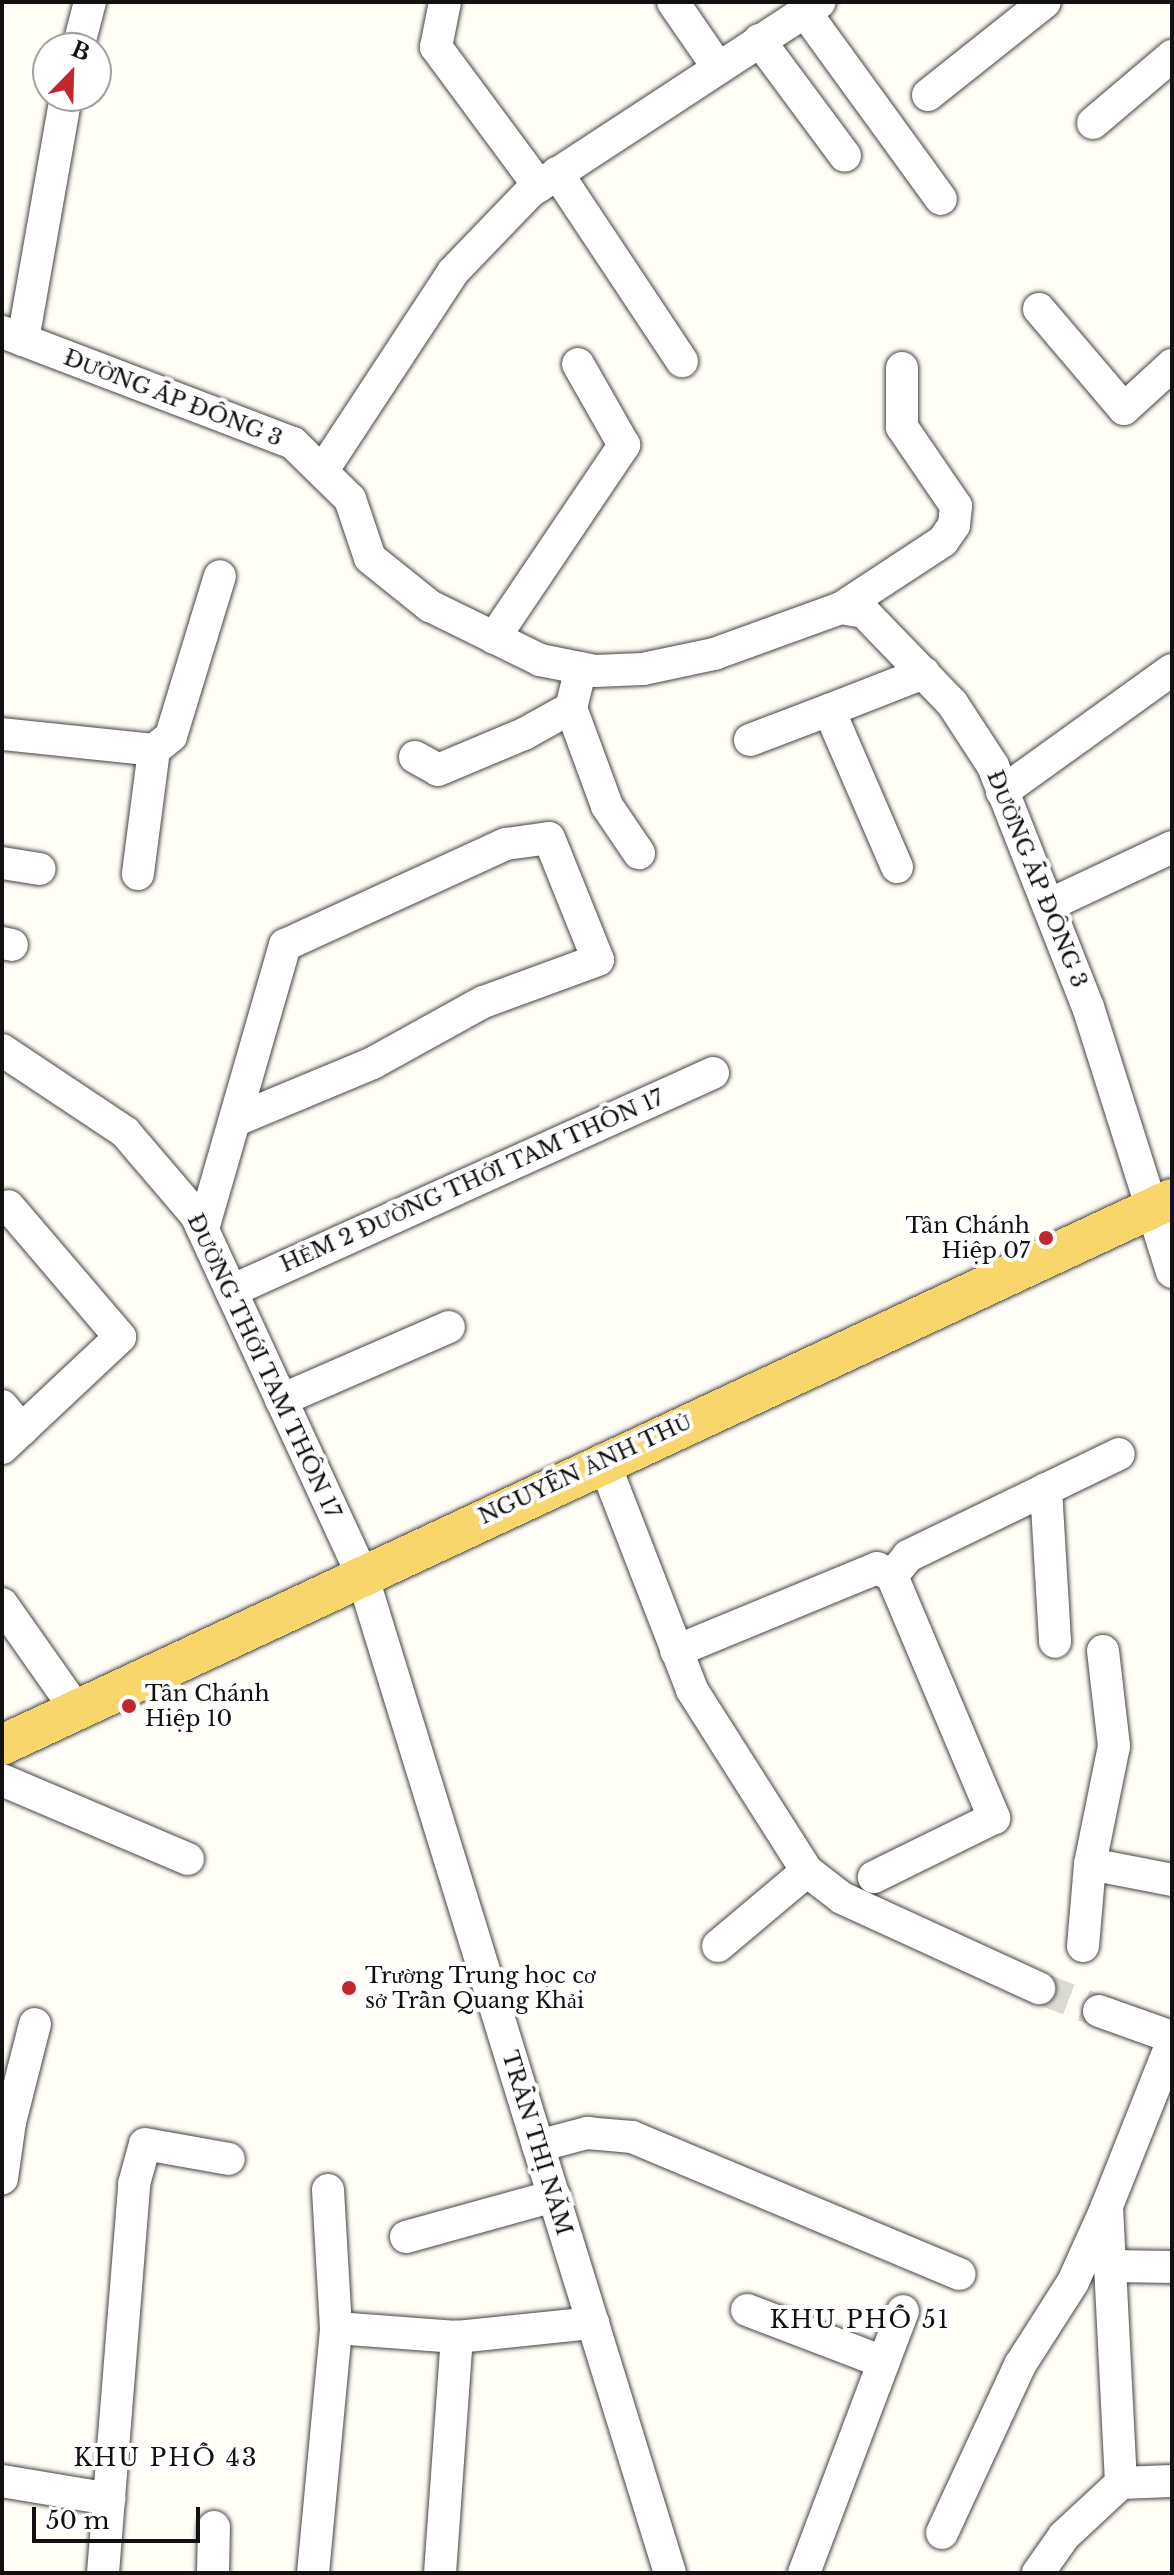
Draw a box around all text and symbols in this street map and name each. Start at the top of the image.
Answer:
north arrow [32,32,112,112]
text: B [67,35,94,67]
street label: ĐƯỜNG ẤP ĐÔNG 3 [59,344,287,452]
street label: ĐƯỜNG ẤP ĐÔNG 3 [981,765,1093,993]
street label: HẺM 2 ĐƯỜNG THỚI TAM THÔN 17 [275,1084,669,1278]
street label: ĐƯỜNG THỚI TAM THÔN 17 [181,1208,347,1524]
place label: Tân Chánh Hiệp 07 [905,1212,1030,1264]
marker: Tân Chánh Hiệp 07 [1037,1229,1055,1247]
street label: NGUYỄN ẢNH THỦ [474,1408,696,1530]
place label: Tân Chánh Hiệp 10 [145,1680,270,1732]
marker: Tân Chánh Hiệp 10 [120,1697,138,1715]
place label: Trường Trung học cơ sở Trần Quang Khải [365,1962,597,2014]
marker: Trường Trung học cơ sở Trần Quang Khải [340,1979,358,1997]
street label: TRẦN THỊ NĂM [496,2047,578,2239]
district label: KHU PHỐ 51 [770,2306,950,2334]
district label: KHU PHỐ 43 [73,2444,259,2472]
scale bar [36,2491,204,2541]
text: 50 m [46,2506,109,2535]

